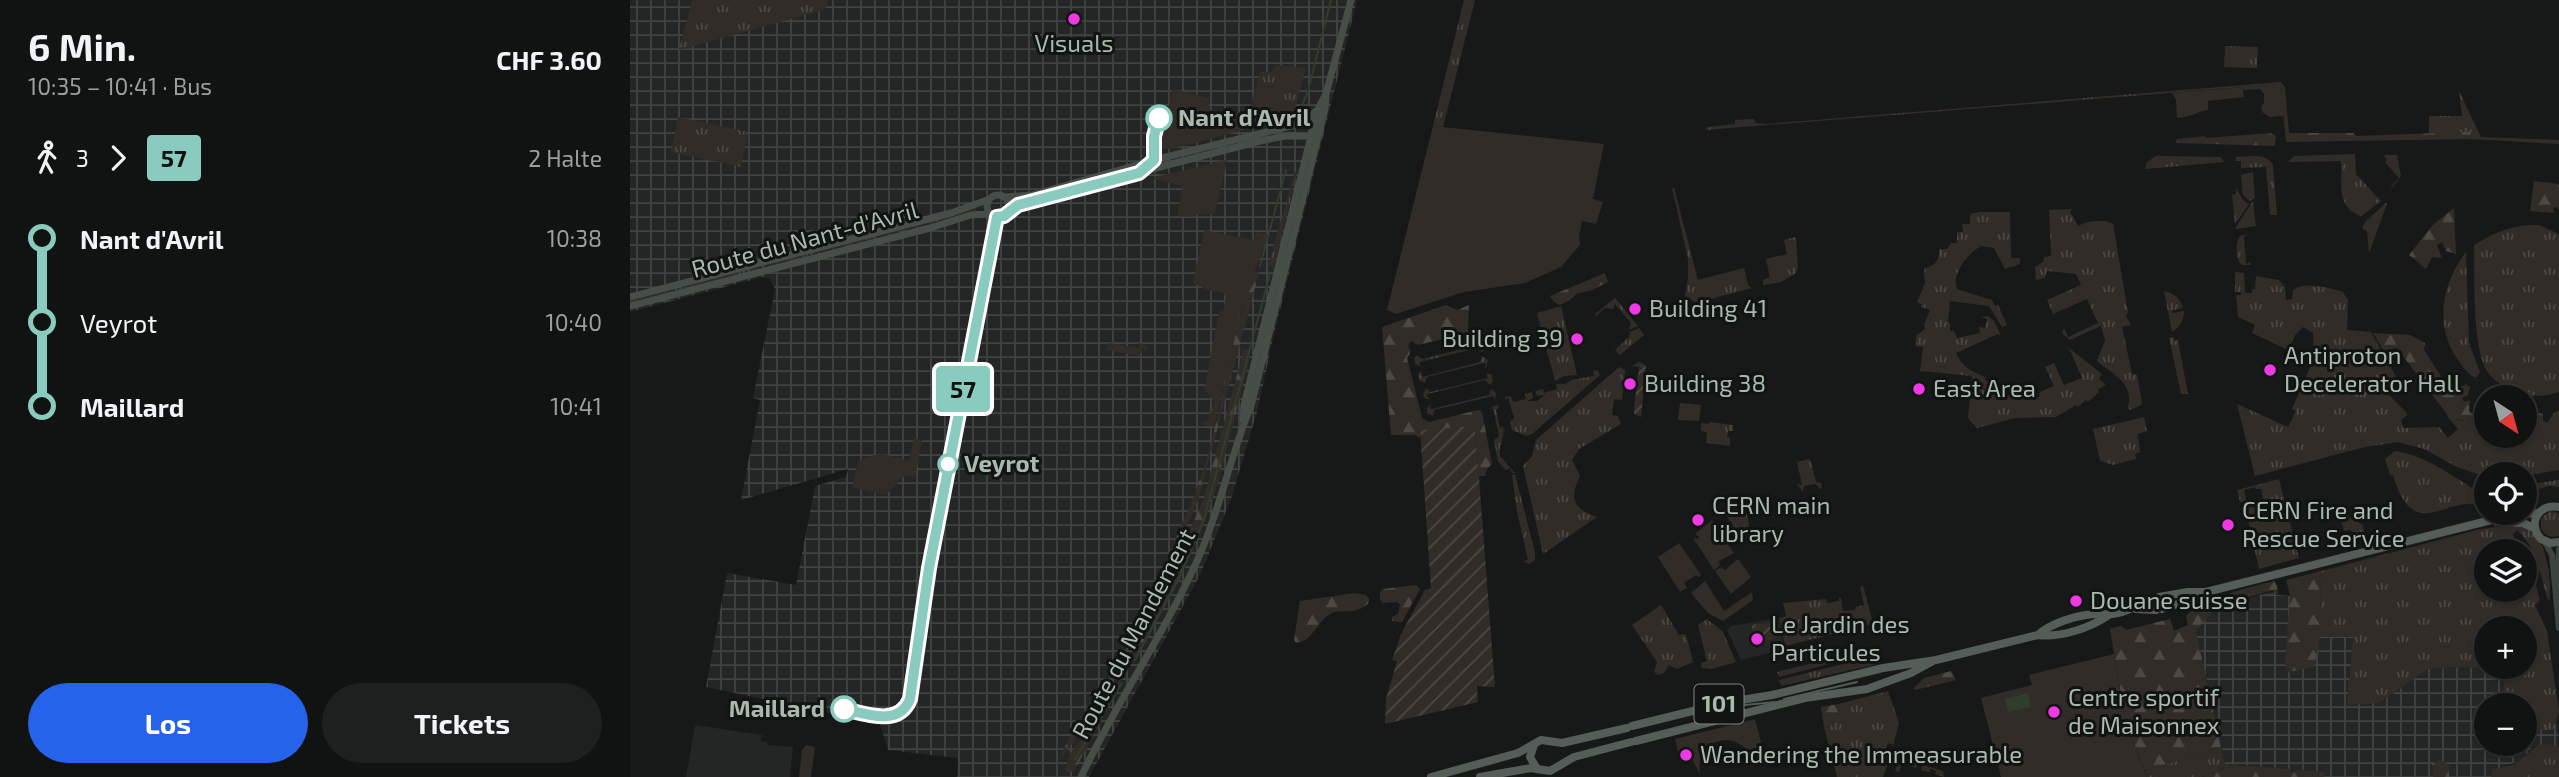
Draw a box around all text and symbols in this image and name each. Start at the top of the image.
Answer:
marker: Visuals [1066,11,1082,27]
text: 6 Min. [28,23,136,69]
place label: Visuals [1035,28,1113,57]
text: CHF 3.60 [496,44,602,75]
text: 10:35 – 10:41 · Bus [28,72,212,100]
place label: Nant d'Avril [1178,102,1311,131]
marker: Nant d'Avril [1146,105,1172,131]
icon: walk [28,139,66,177]
icon: forward [99,139,137,177]
text: 57 [161,143,187,172]
text: 3 [76,144,89,172]
text: 2 Halte [528,144,602,172]
street label: Route du Nant-d'Avril [688,194,921,283]
text: Nant d'Avril [80,223,224,254]
text: 10:38 [547,224,602,252]
place label: Building 41 [1649,293,1767,322]
marker: Building 41 [1627,301,1643,317]
text: Veyrot [80,307,157,338]
text: 10:40 [546,308,602,336]
place label: Building 39 [1442,323,1563,352]
marker: Building 39 [1569,331,1585,347]
place label: Antiproton Decelerator Hall [2284,340,2461,397]
marker: Antiproton Decelerator Hall [2262,362,2278,378]
line badge: 57 [932,366,994,412]
place label: Building 38 [1644,368,1766,397]
place label: East Area [1933,373,2036,402]
text: 57 [950,374,976,403]
marker: Building 38 [1622,376,1638,392]
marker: East Area [1911,381,1927,397]
north arrow [2474,385,2538,448]
map controls [2474,385,2537,756]
text: Maillard [80,391,184,422]
text: 10:41 [550,392,602,420]
place label: Veyrot [964,448,1040,477]
marker: Veyrot [938,454,958,474]
button: locate [2474,462,2537,525]
place label: CERN main library [1712,490,1830,547]
place label: CERN Fire and Rescue Service [2242,495,2405,552]
marker: CERN main library [1690,512,1706,528]
marker: CERN Fire and Rescue Service [2220,517,2236,533]
street label: Route du Mandement [1065,523,1200,743]
button: layers [2474,539,2537,602]
place label: Douane suisse [2090,585,2248,614]
marker: Douane suisse [2068,593,2084,609]
place label: Le Jardin des Particules [1771,609,1910,666]
button: + [2474,616,2537,679]
marker: Le Jardin des Particules [1749,631,1765,647]
place label: Centre sportif de Maisonnex [2068,682,2220,739]
button: Los [28,683,308,763]
button: Tickets [322,683,602,763]
road number: 101 [1694,684,1744,724]
place label: Maillard [729,693,825,722]
button: − [2474,693,2537,756]
marker: Maillard [831,696,857,722]
marker: Centre sportif de Maisonnex [2046,704,2062,720]
place label: Wandering the Immeasurable [1700,739,2022,768]
marker: Wandering the Immeasurable [1678,747,1694,763]

